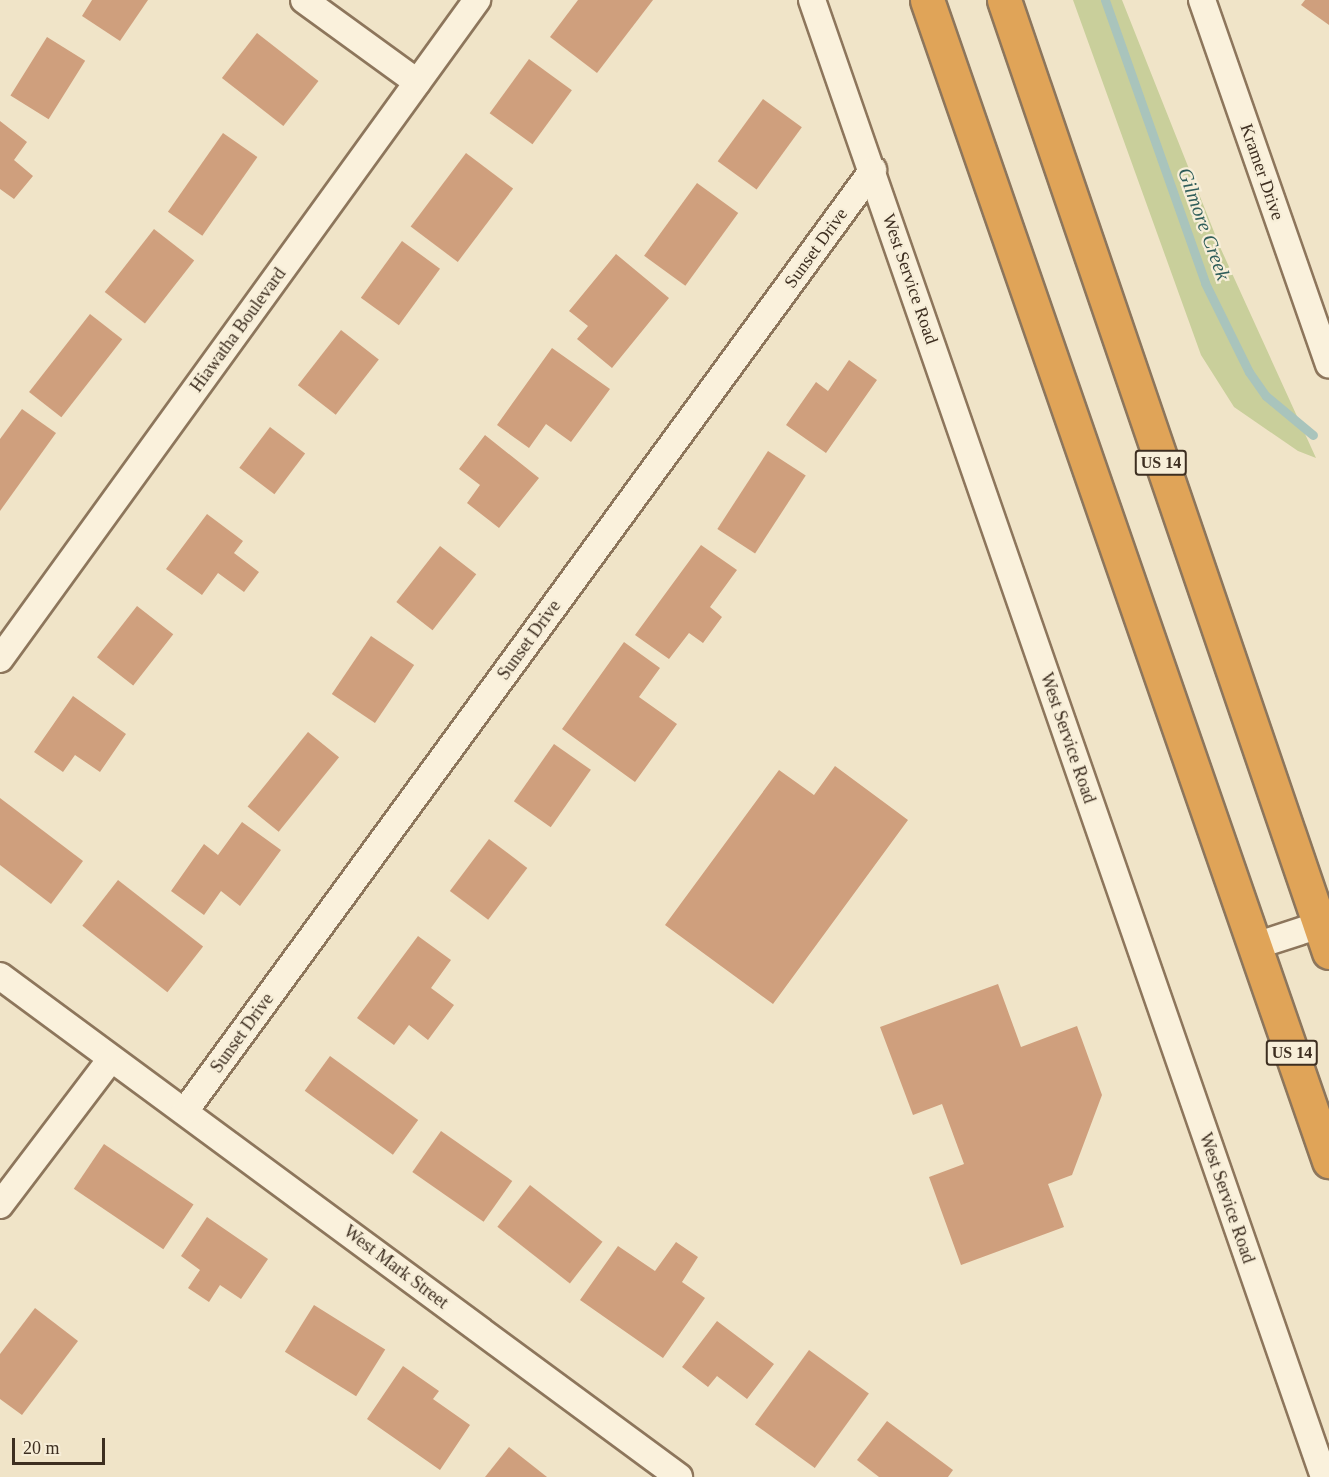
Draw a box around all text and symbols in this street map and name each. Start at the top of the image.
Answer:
street label: Kramer Drive [1235,121,1289,223]
water label: Gilmore Creek [1173,164,1235,284]
street label: Sunset Drive [780,204,852,292]
street label: West Service Road [878,211,942,347]
street label: Hiawatha Boulevard [186,264,290,396]
road number: US 14 [1134,450,1188,476]
street label: Sunset Drive [493,596,565,684]
street label: West Service Road [1036,670,1100,806]
street label: Sunset Drive [206,989,278,1077]
road number: US 14 [1265,1040,1319,1066]
street label: West Service Road [1195,1130,1259,1266]
street label: West Mark Street [339,1221,453,1313]
scale bar [15,1426,108,1464]
text: 20 m [23,1438,60,1458]

